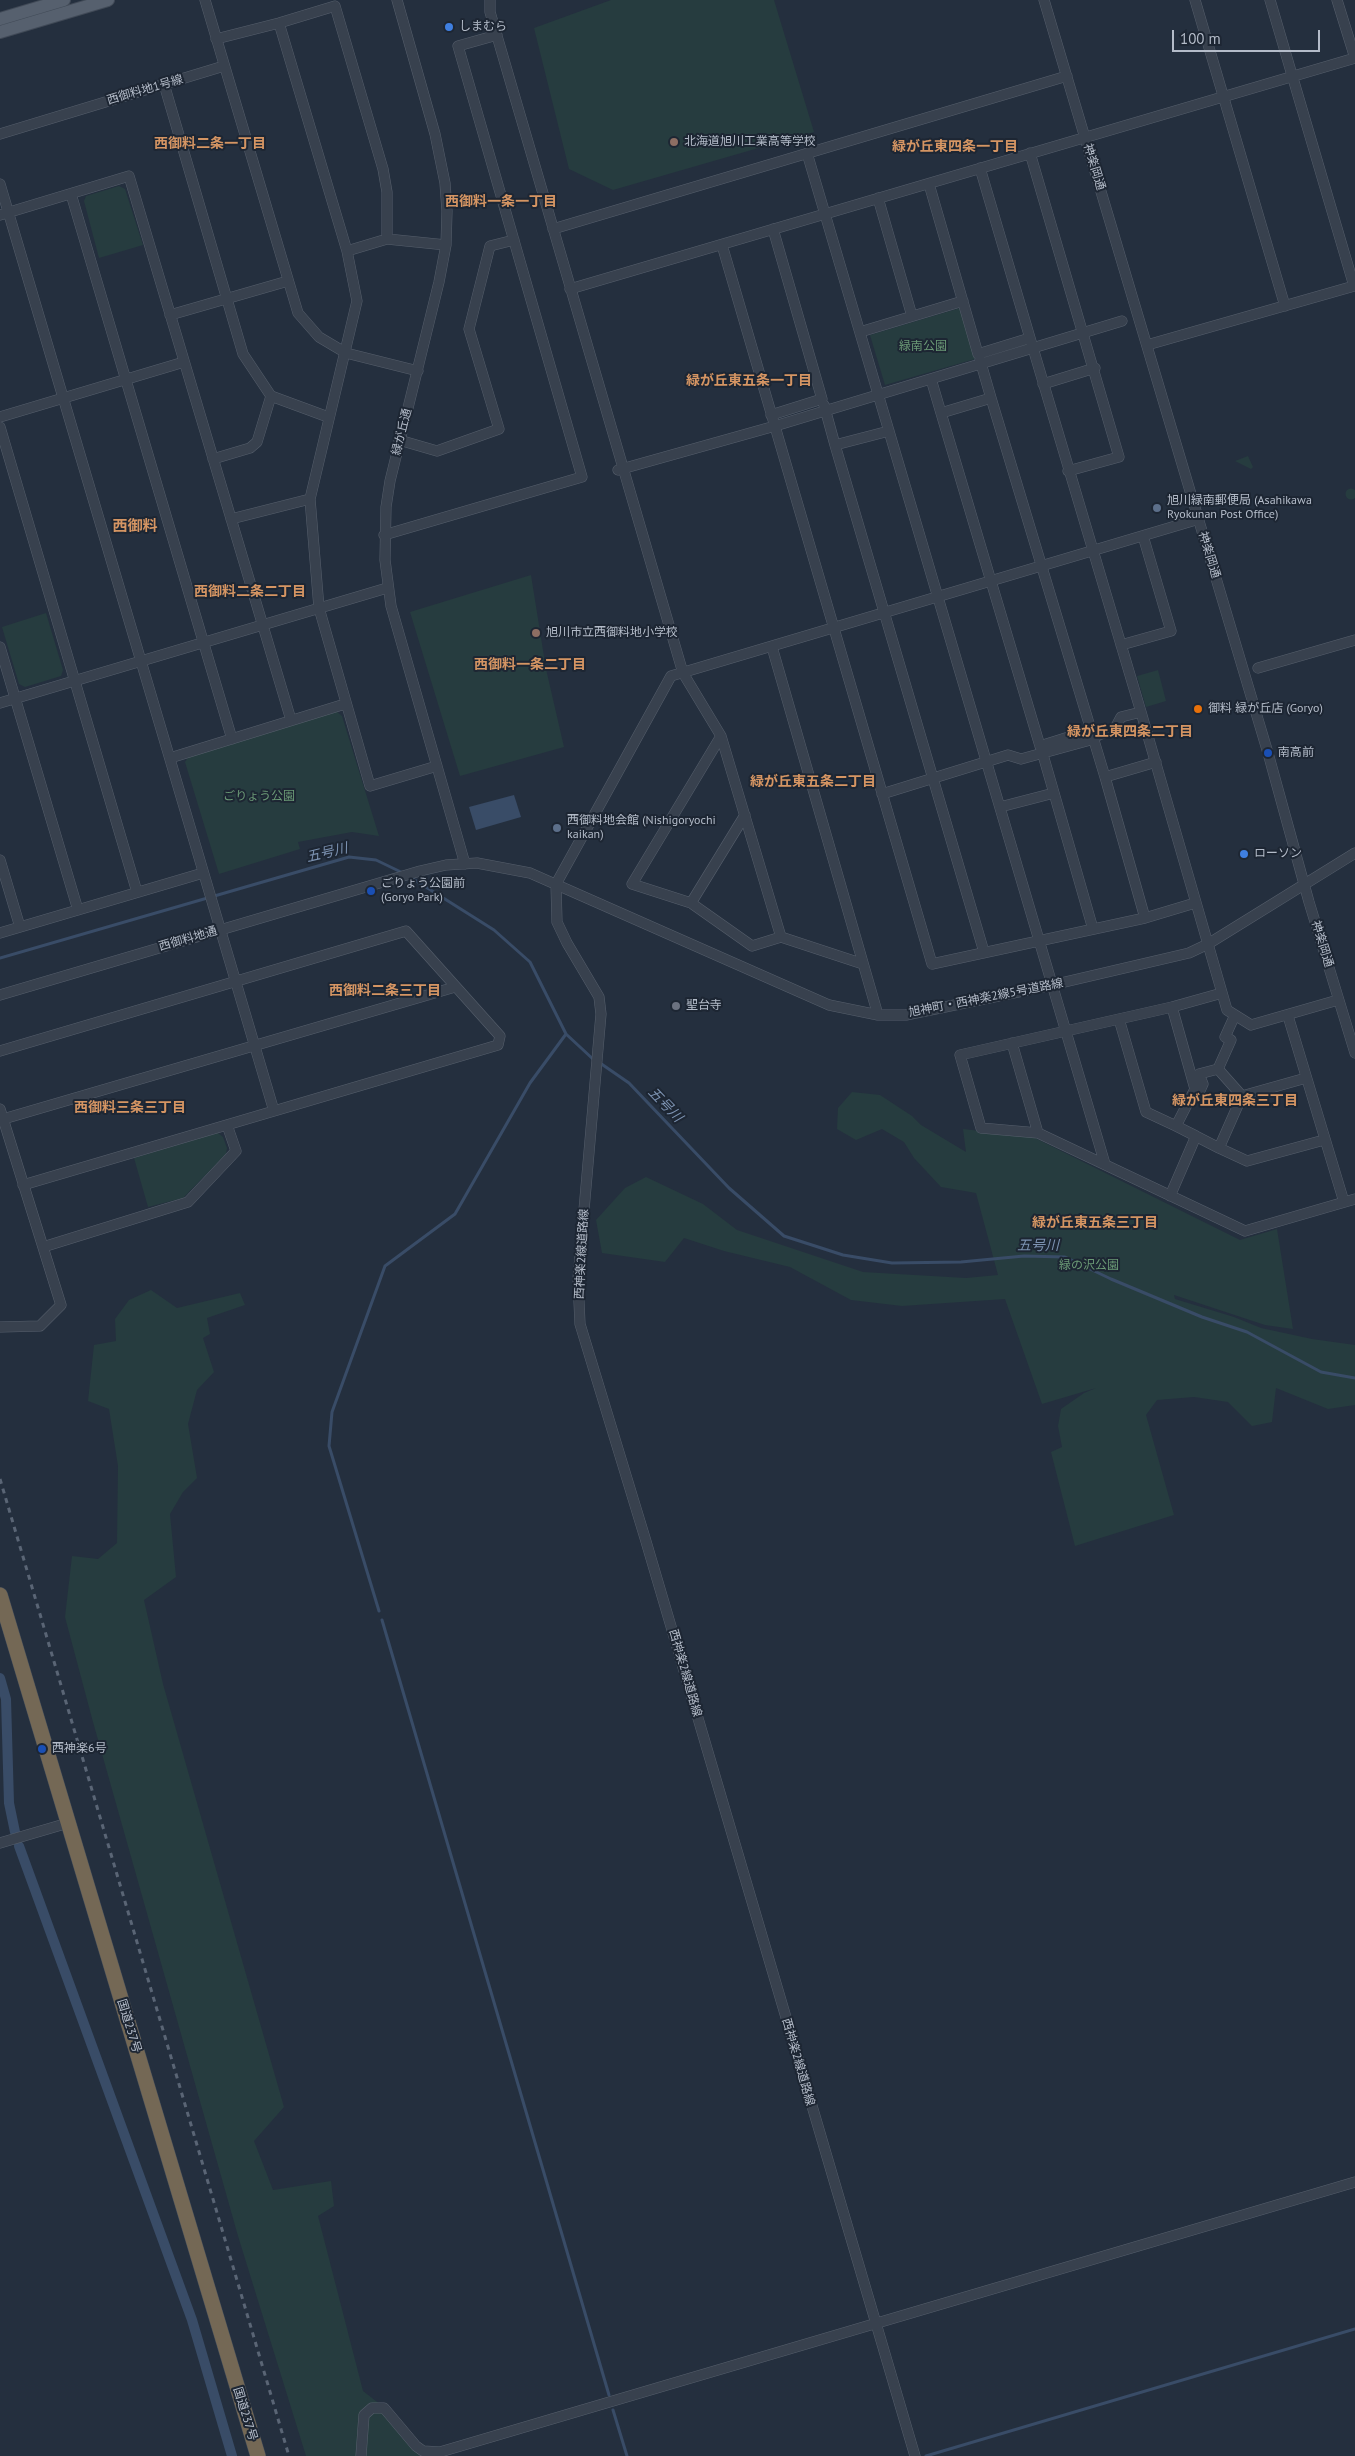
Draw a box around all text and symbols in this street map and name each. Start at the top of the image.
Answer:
place label: しまむら [459,20,507,34]
scale bar [1175,20,1322,52]
marker: しまむら [443,21,455,33]
text: 100 m [1180,29,1221,48]
street label: 西御料地1号線 [105,72,185,108]
place label: 北海道旭川工業高等学校 [684,135,816,149]
district label: 西御料二条一丁目 [154,136,266,152]
marker: 北海道旭川工業高等学校 [668,136,680,148]
district label: 緑が丘東四条一丁目 [892,139,1018,155]
street label: 神楽岡通 [1080,142,1108,192]
district label: 西御料一条一丁目 [445,194,557,210]
park label: 緑南公園 [899,340,947,354]
district label: 緑が丘東五条一丁目 [686,373,812,389]
street label: 緑が丘通 [389,407,415,457]
place label: 旭川緑南郵便局 (Asahikawa Ryokunan Post Office) [1167,494,1312,522]
marker: 旭川緑南郵便局 (Asahikawa Ryokunan Post Office) [1151,502,1163,514]
district label: 西御料 [113,518,157,536]
street label: 神楽岡通 [1195,530,1223,580]
district label: 西御料二条二丁目 [194,584,306,600]
place label: 旭川市立西御料地小学校 [546,626,678,640]
marker: 旭川市立西御料地小学校 [530,627,542,639]
district label: 西御料一条二丁目 [474,657,586,673]
place label: 御料 緑が丘店 (Goryo) [1208,702,1323,716]
marker: 御料 緑が丘店 (Goryo) [1192,703,1204,715]
district label: 緑が丘東四条二丁目 [1067,724,1193,740]
place label: 南高前 [1278,746,1314,760]
marker: 南高前 [1262,747,1274,759]
district label: 緑が丘東五条二丁目 [750,774,876,790]
park label: ごりょう公園 [223,790,295,804]
place label: 西御料地会館 (Nishigoryochi kaikan) [567,814,716,842]
marker: 西御料地会館 (Nishigoryochi kaikan) [551,822,563,834]
water label: 五号川 [305,840,349,866]
place label: ローソン [1254,847,1302,861]
marker: ローソン [1238,848,1250,860]
place label: ごりょう公園前 (Goryo Park) [381,877,465,905]
marker: ごりょう公園前 (Goryo Park) [365,885,377,897]
street label: 神楽岡通 [1308,919,1336,969]
street label: 西御料地通 [157,924,219,954]
street label: 旭神町・西神楽2線5号道路線 [908,976,1064,1020]
district label: 西御料二条三丁目 [329,983,441,999]
place label: 聖台寺 [686,999,722,1013]
marker: 聖台寺 [670,1000,682,1012]
water label: 五号川 [644,1084,686,1126]
district label: 緑が丘東四条三丁目 [1172,1093,1298,1109]
district label: 西御料三条三丁目 [74,1100,186,1116]
street label: 西神楽2線道路線 [572,1208,592,1300]
district label: 緑が丘東五条三丁目 [1032,1215,1158,1231]
water label: 五号川 [1017,1238,1059,1254]
park label: 緑の沢公園 [1059,1259,1119,1273]
street label: 西神楽2線道路線 [666,1627,704,1719]
place label: 西神楽6号 [52,1742,107,1756]
marker: 西神楽6号 [36,1743,48,1755]
street label: 国道237号 [114,1997,144,2055]
street label: 西神楽2線道路線 [779,2016,817,2108]
street label: 国道237号 [230,2385,260,2443]

